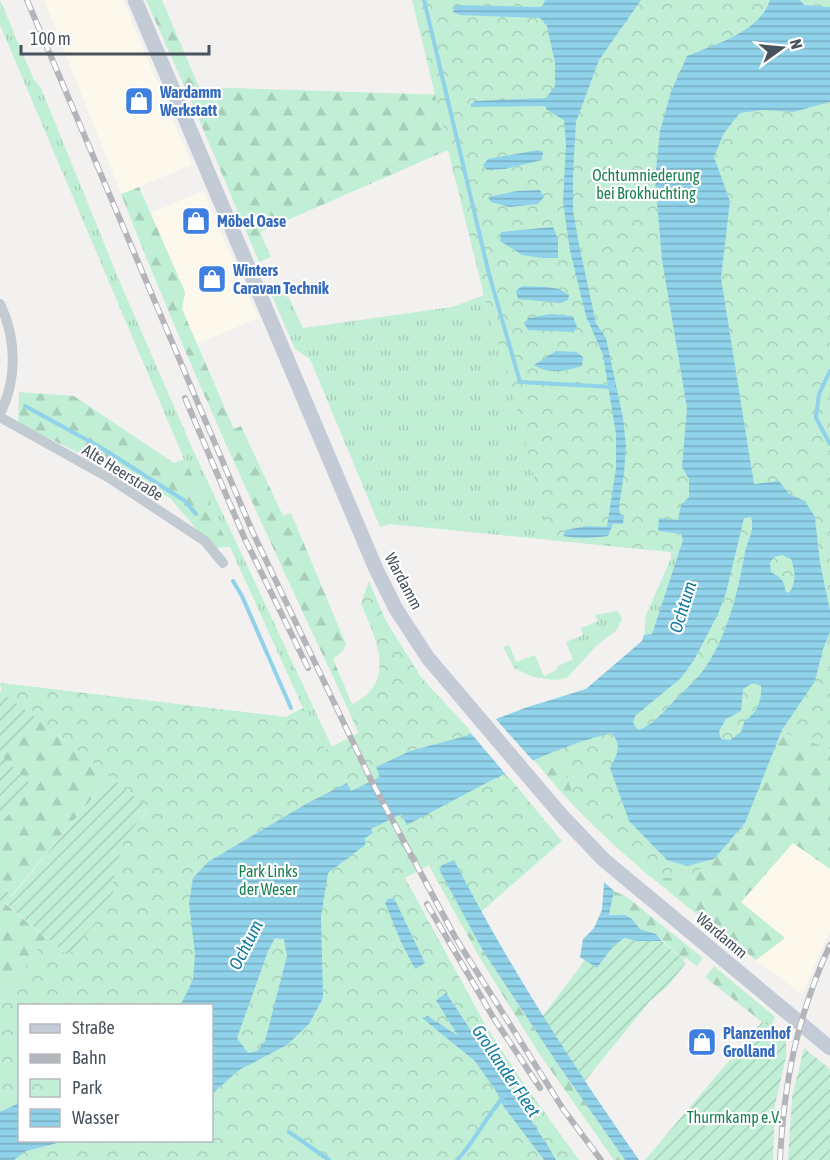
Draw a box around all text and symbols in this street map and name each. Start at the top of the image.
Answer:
scale bar [21,18,208,56]
north arrow [752,18,812,78]
text: 100 m [30,28,71,49]
text: N [787,37,806,51]
place label: Wardamm Werkstatt [159,83,221,119]
shop icon: Wardamm Werkstatt [123,85,155,117]
park label: Ochtumniederung bei Brokhuchting [592,166,700,203]
shop icon: Möbel Oase [180,205,212,237]
place label: Möbel Oase [217,212,286,230]
place label: Winters Caravan Technik [232,261,330,297]
shop icon: Winters Caravan Technik [196,263,228,295]
street label: Alte Heerstraße [79,440,167,504]
street label: Wardamm [382,550,426,612]
water label: Ochtum [665,579,700,635]
park label: Park Links der Weser [238,862,298,898]
street label: Wardamm [693,908,751,962]
water label: Ochtum [224,916,267,973]
legend [18,1004,213,1142]
text: Straße [72,1017,115,1038]
water label: Grollander Fleet [468,1021,545,1121]
place label: Planzenhof Grolland [723,1024,791,1060]
shop icon: Planzenhof Grolland [686,1026,718,1058]
text: Bahn [72,1047,106,1068]
text: Park [72,1077,102,1098]
text: Wasser [72,1107,120,1128]
park label: Thurmkamp e.V. [687,1108,781,1127]

